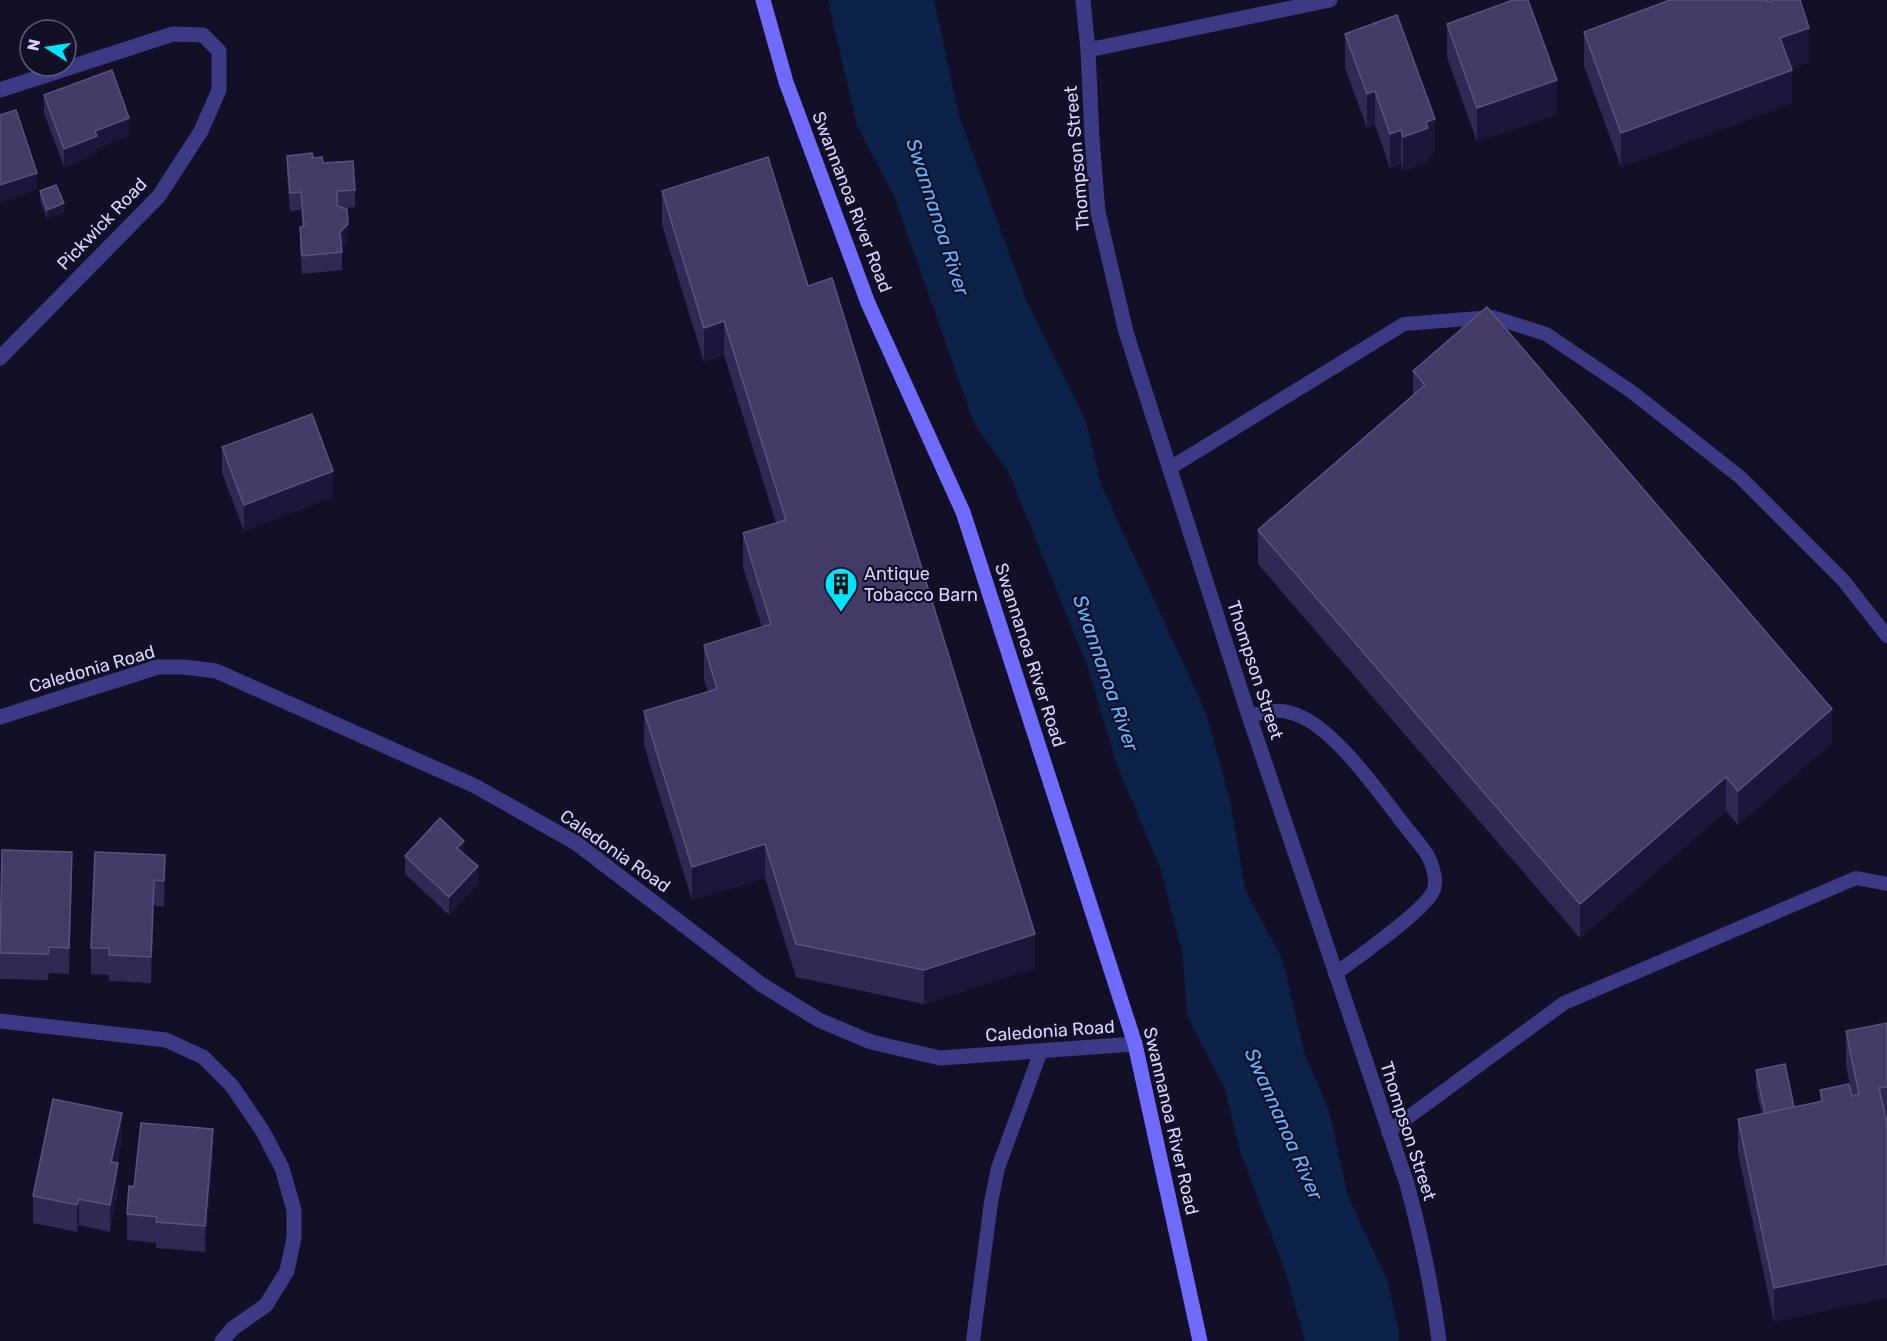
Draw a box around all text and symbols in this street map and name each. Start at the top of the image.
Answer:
north arrow [18,18,78,78]
text: N [23,37,44,53]
street label: Thompson Street [1060,85,1094,231]
street label: Swannanoa River Road [807,108,897,296]
water label: Swannanoa River [901,135,975,300]
street label: Pickwick Road [52,173,152,275]
street label: Swannanoa River Road [990,560,1070,750]
place label: Antique Tobacco Barn [864,563,978,606]
building icon: Antique Tobacco Barn [823,566,859,613]
water label: Swannanoa River [1068,592,1144,756]
street label: Thompson Street [1222,598,1288,742]
street label: Caledonia Road [27,641,157,697]
street label: Caledonia Road [556,805,674,897]
street label: Caledonia Road [985,1016,1115,1046]
street label: Swannanoa River Road [1139,1025,1203,1217]
water label: Swannanoa River [1240,1044,1329,1205]
street label: Thompson Street [1375,1059,1441,1203]

